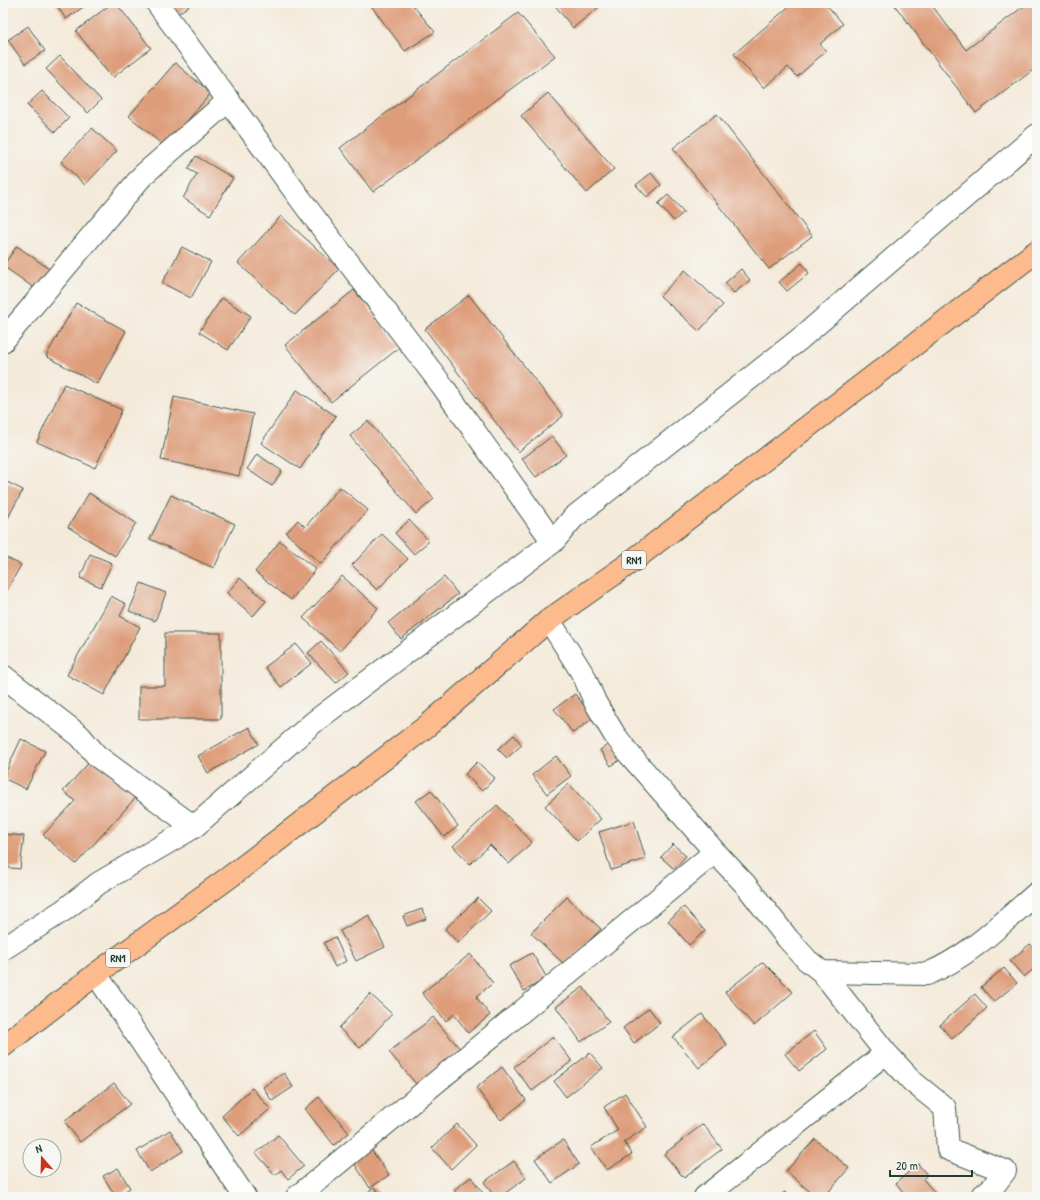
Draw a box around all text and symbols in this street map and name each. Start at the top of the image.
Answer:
road number: RN1 [622,551,646,569]
road number: RN1 [106,949,130,967]
north arrow [22,1138,62,1178]
text: N [33,1141,44,1156]
scale bar [890,1152,972,1178]
text: 20 m [896,1157,918,1174]

